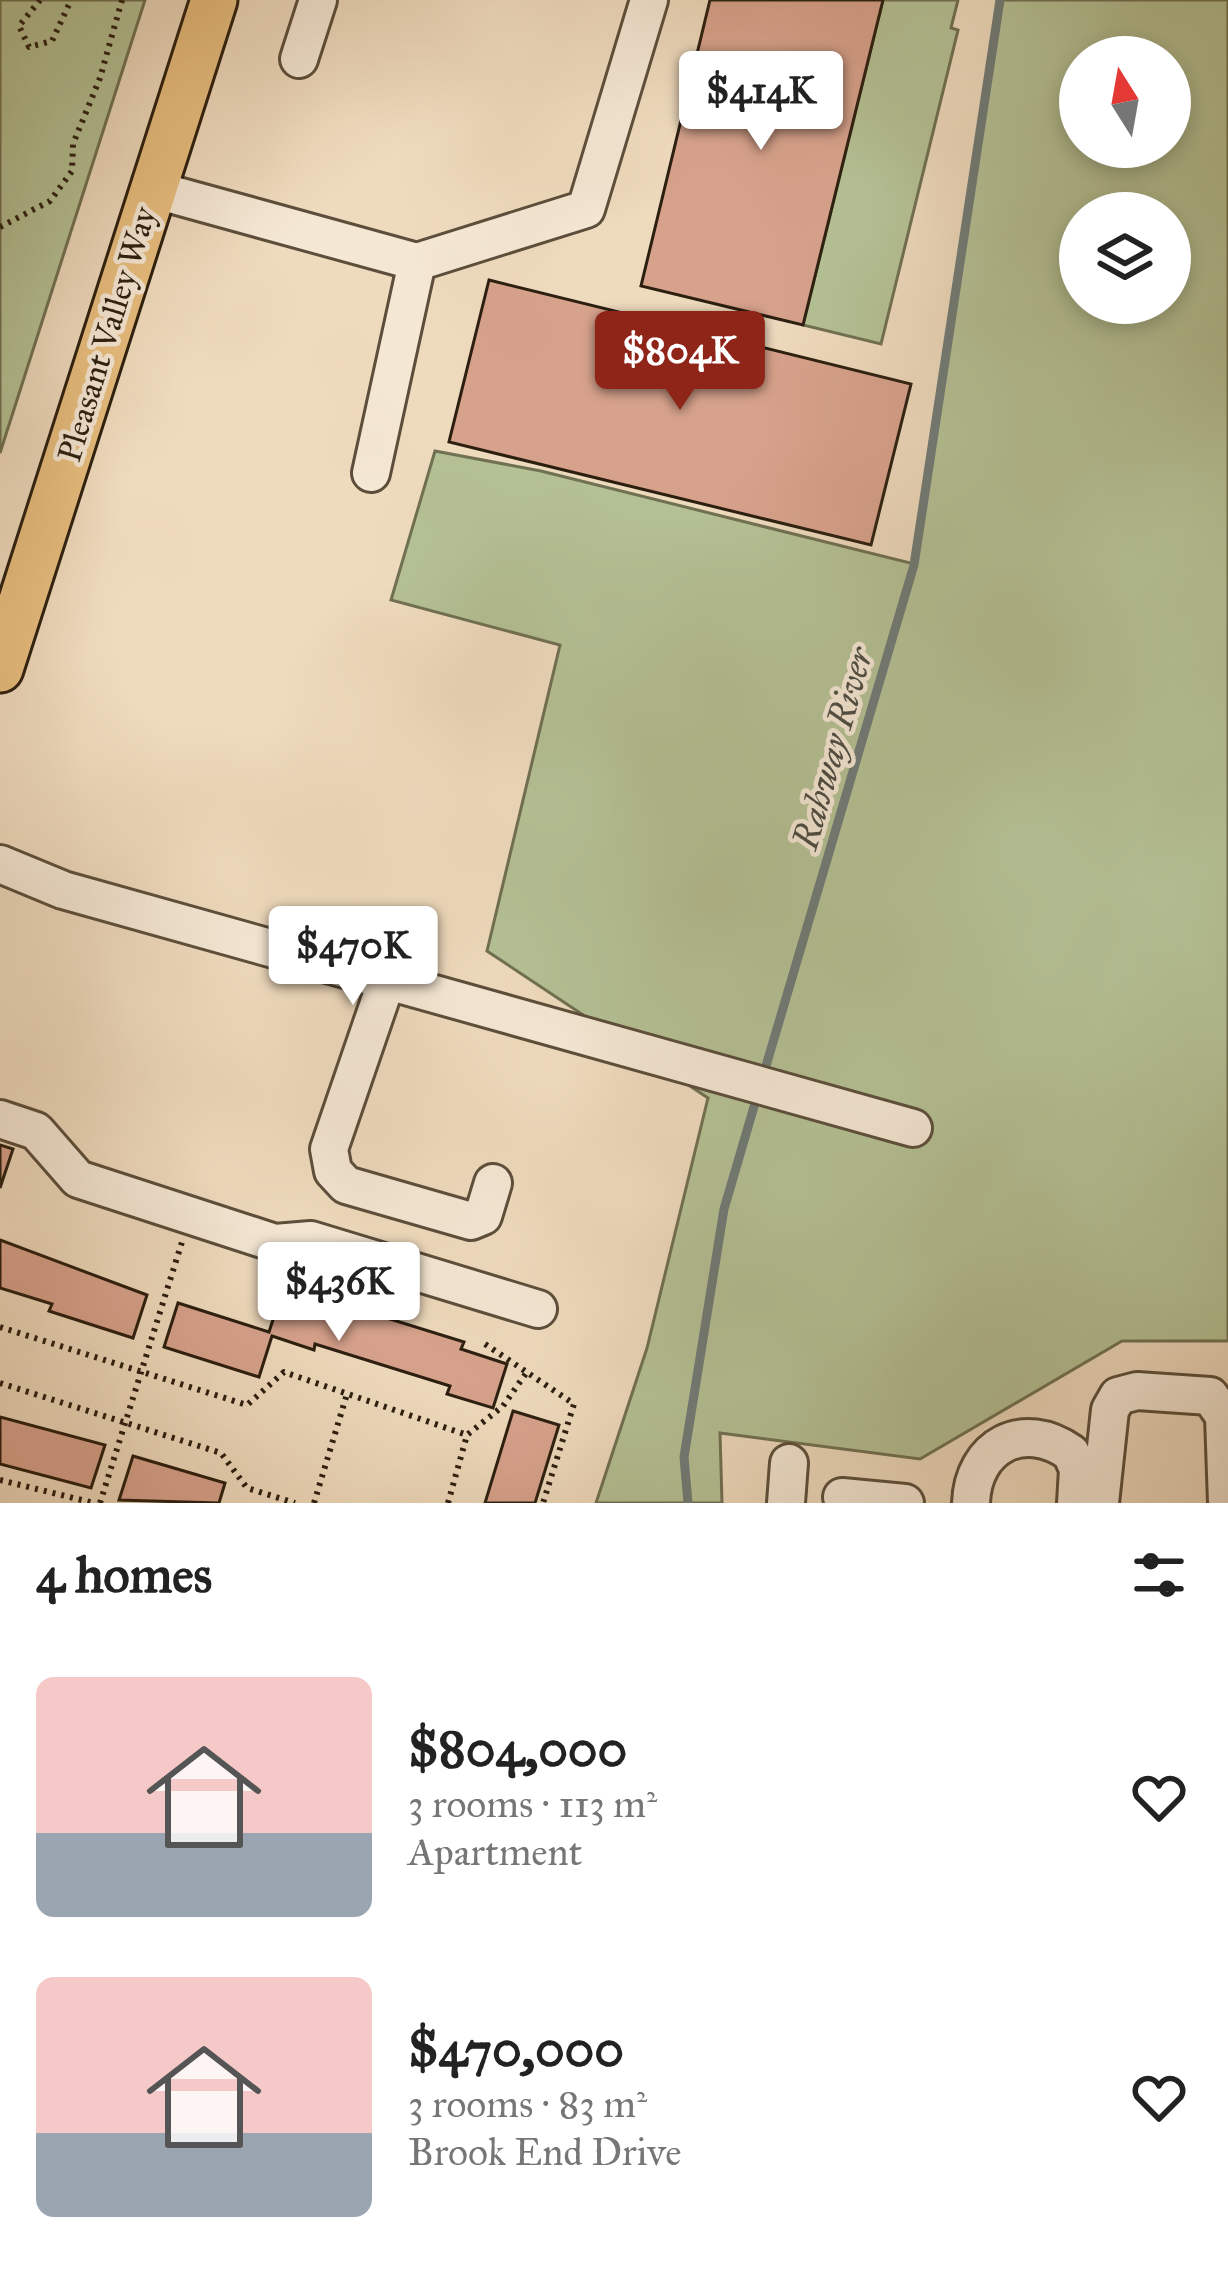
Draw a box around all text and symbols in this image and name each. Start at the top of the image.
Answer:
north arrow [1059,36,1191,168]
map controls [1059,36,1191,324]
pin: $414K [677,51,845,153]
text: $414K [706,66,816,114]
button: layers [1059,192,1191,324]
street label: Pleasant Valley Way [49,201,165,467]
pin: $804K [596,311,764,413]
text: $804K [622,326,738,374]
water label: Rahway River [783,640,883,856]
pin: $470K [269,906,437,1008]
text: $470K [296,921,410,969]
pin: $436K [255,1242,423,1344]
text: $436K [285,1257,393,1305]
icon: filters [1126,1542,1192,1608]
text: 4 homes [36,1544,212,1606]
text: $804,000 [408,1718,627,1780]
icon: home [132,1725,276,1869]
icon: heart [1126,1764,1192,1830]
text: 3 rooms · 113 m² [408,1780,657,1828]
text: Apartment [408,1828,582,1876]
text: $470,000 [408,2018,624,2080]
icon: home [132,2025,276,2169]
icon: heart [1126,2064,1192,2130]
text: 3 rooms · 83 m² [408,2080,647,2128]
text: Brook End Drive [408,2128,681,2176]

